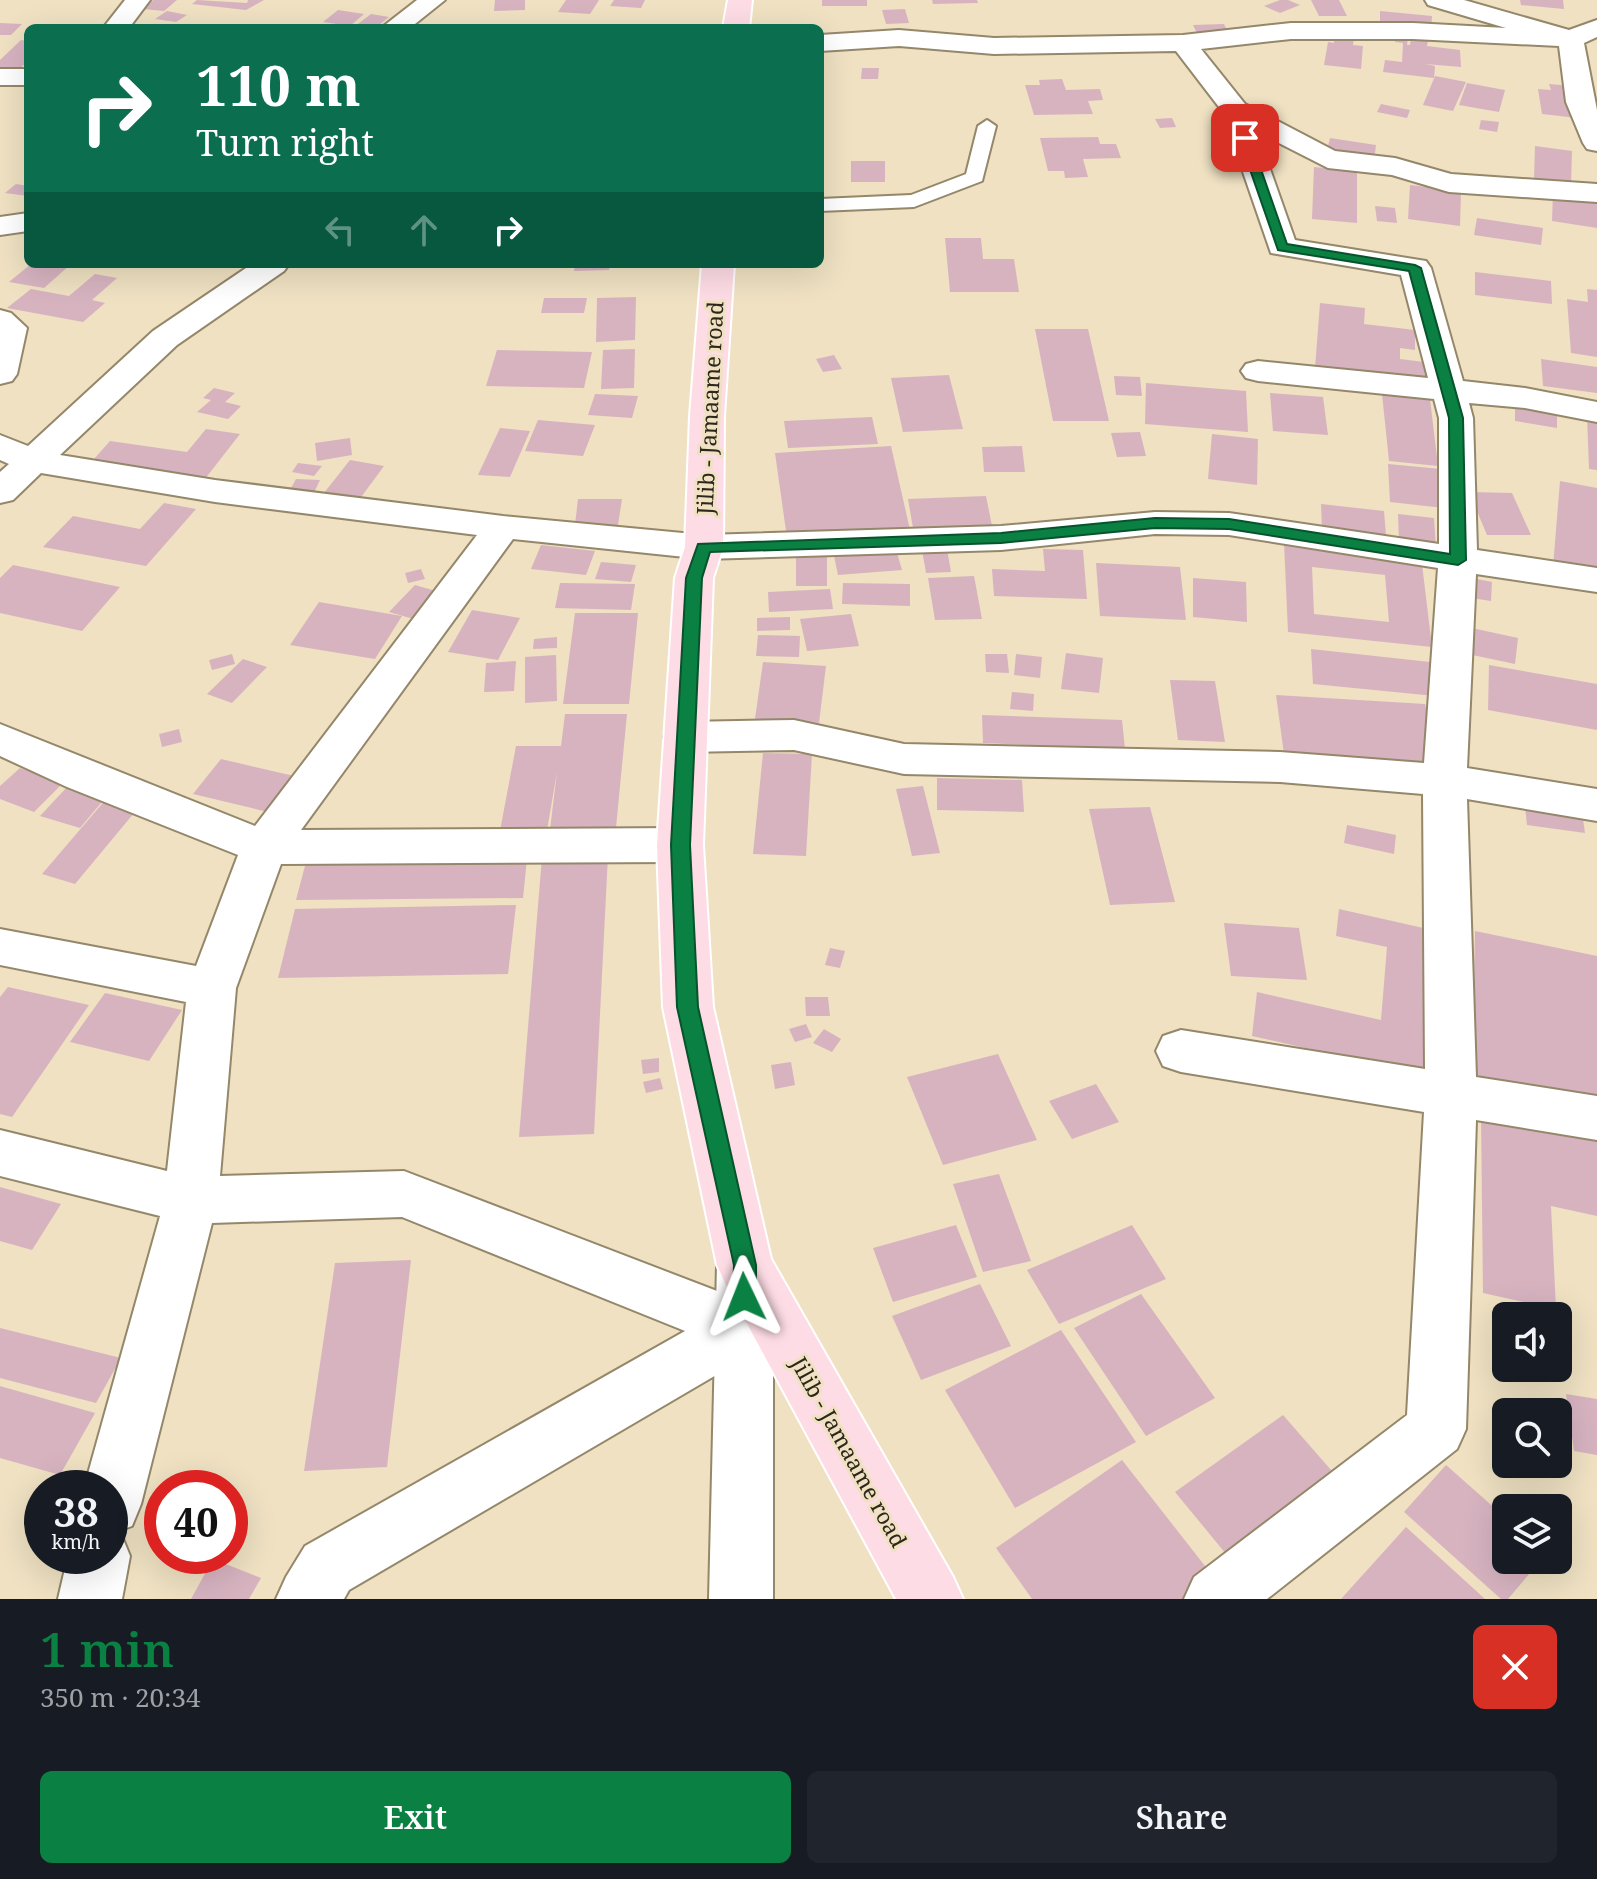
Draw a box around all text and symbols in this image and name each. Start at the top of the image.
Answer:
text: 110 m [196,46,361,122]
icon: right [64,56,168,160]
pin [1211,104,1279,172]
icon: arrive [1223,116,1267,160]
text: Turn right [196,118,374,167]
icon: left [318,208,362,252]
icon: ahead [402,208,446,252]
icon: right [486,208,530,252]
street label: Jilib - Jamaame road [688,300,730,516]
position arrow [702,1255,786,1339]
map controls [1492,1302,1572,1574]
button: sound [1492,1302,1572,1382]
street label: Jilib - Jamaame road [785,1350,915,1553]
button: search [1492,1398,1572,1478]
speed limit sign: 40 [144,1470,248,1574]
text: 38 [53,1484,99,1539]
button: layers [1492,1494,1572,1574]
text: km/h [51,1528,101,1555]
text: 1 min [40,1616,174,1681]
button: close [1473,1625,1557,1709]
text: 350 m · 20:34 [40,1679,201,1715]
button: Exit [40,1771,791,1863]
button: Share [807,1771,1557,1863]

